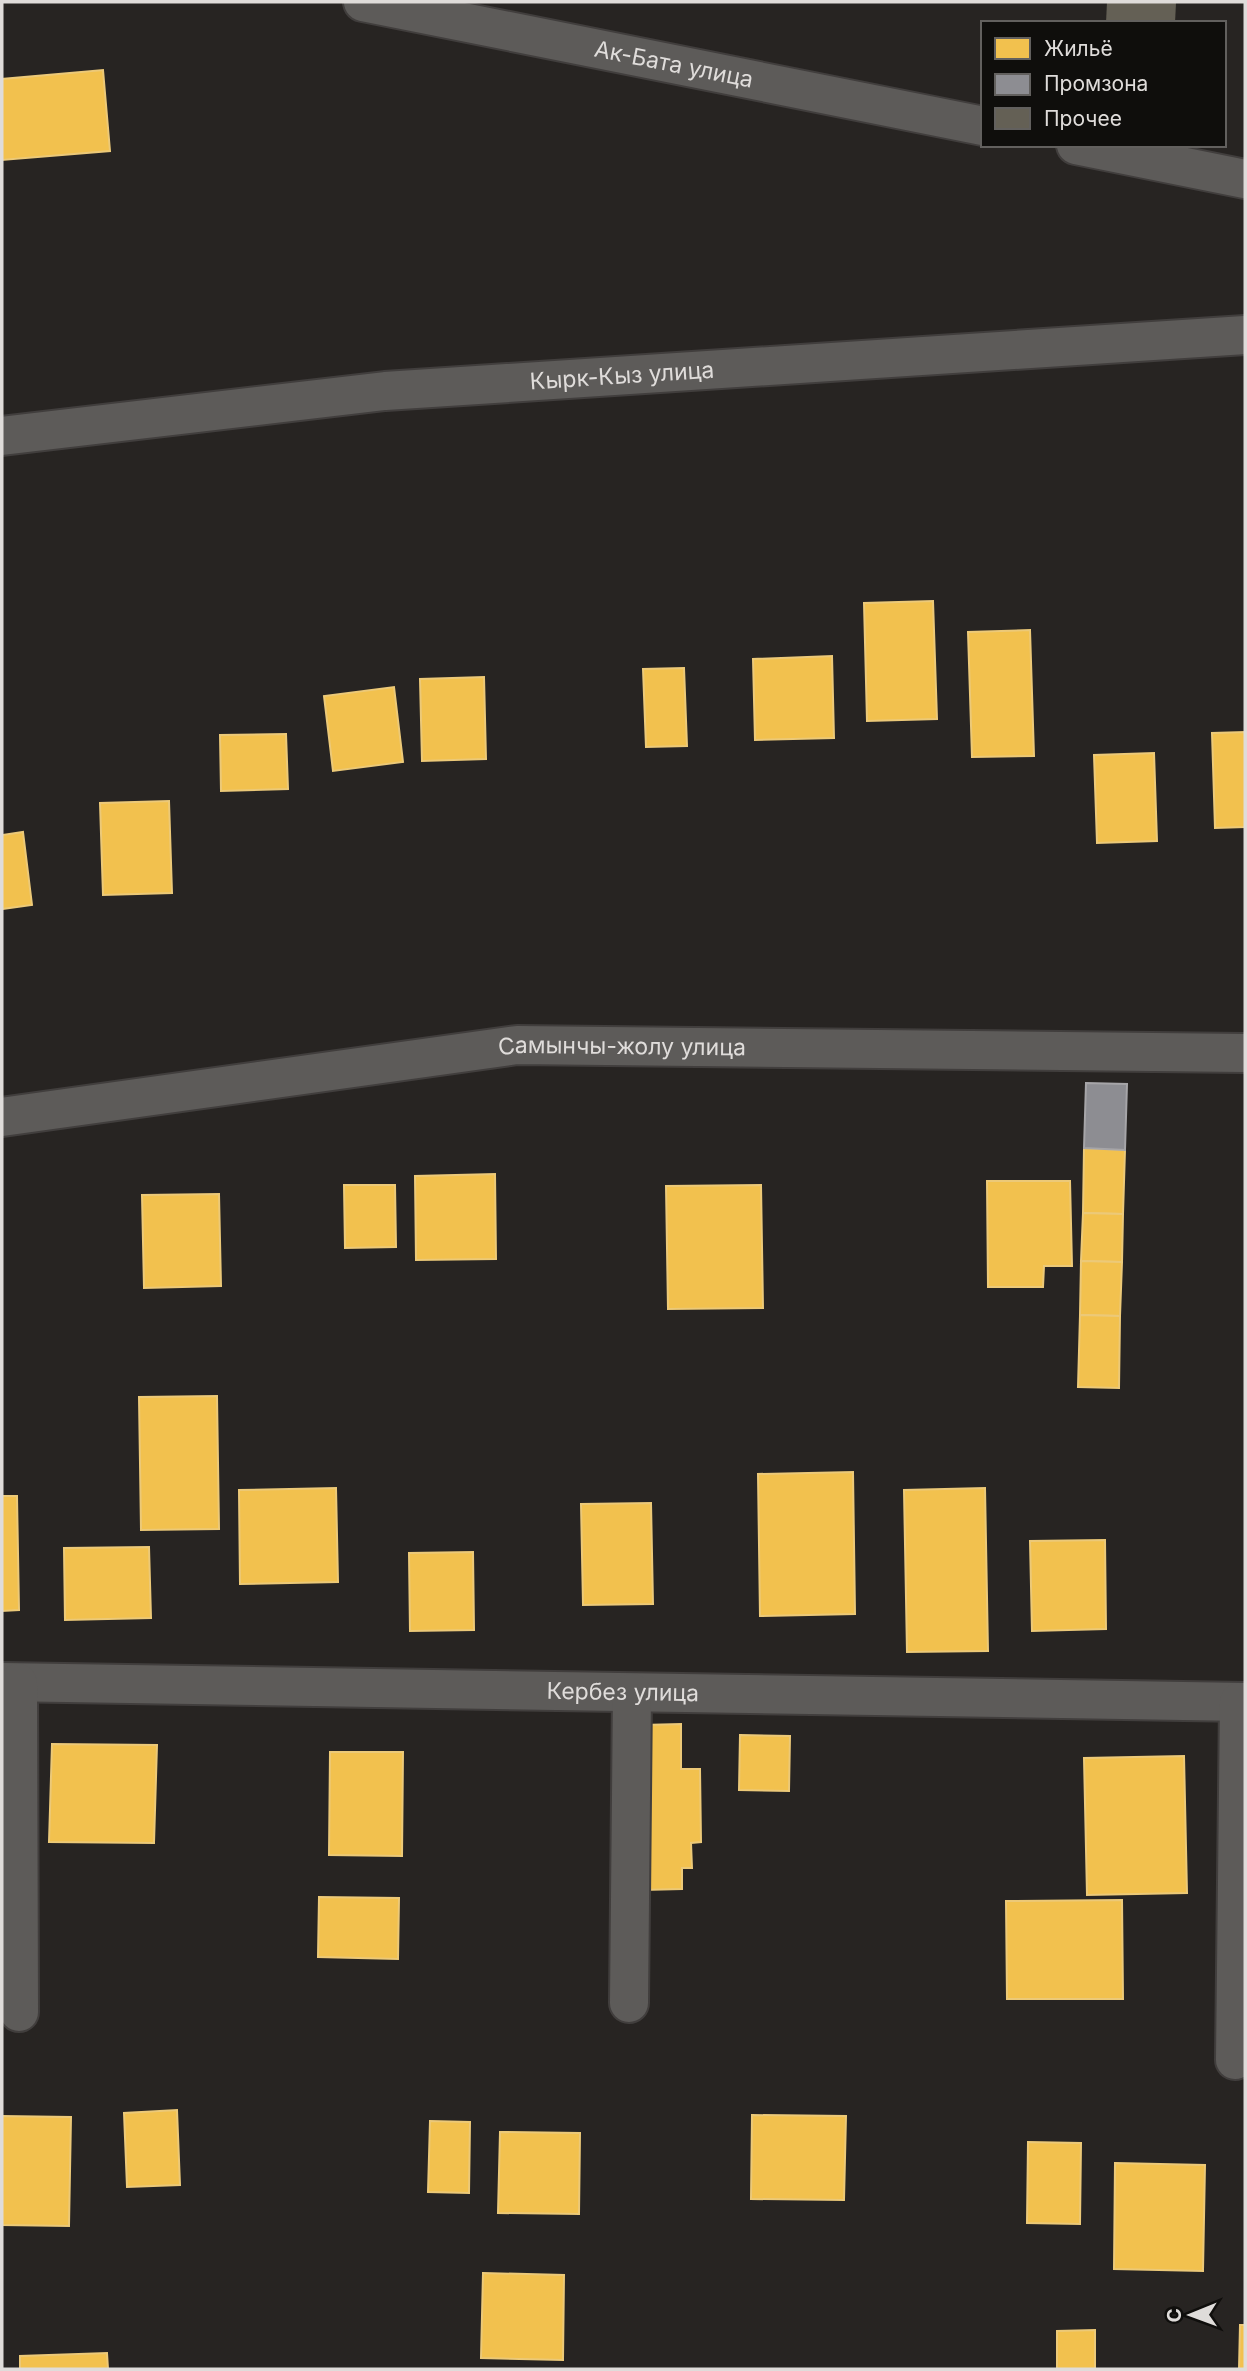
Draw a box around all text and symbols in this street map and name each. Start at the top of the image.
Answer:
legend [981,21,1226,147]
street label: Ак-Бата улица [592,35,756,94]
text: Жильё [1044,36,1113,61]
text: Промзона [1044,71,1148,96]
text: Прочее [1044,106,1122,131]
street label: Кырк-Кыз улица [529,356,715,396]
street label: Самынчы-жолу улица [496,1031,746,1062]
street label: Кербез улица [547,1677,699,1707]
north arrow [1156,2280,1226,2350]
text: С [1163,2308,1186,2323]

